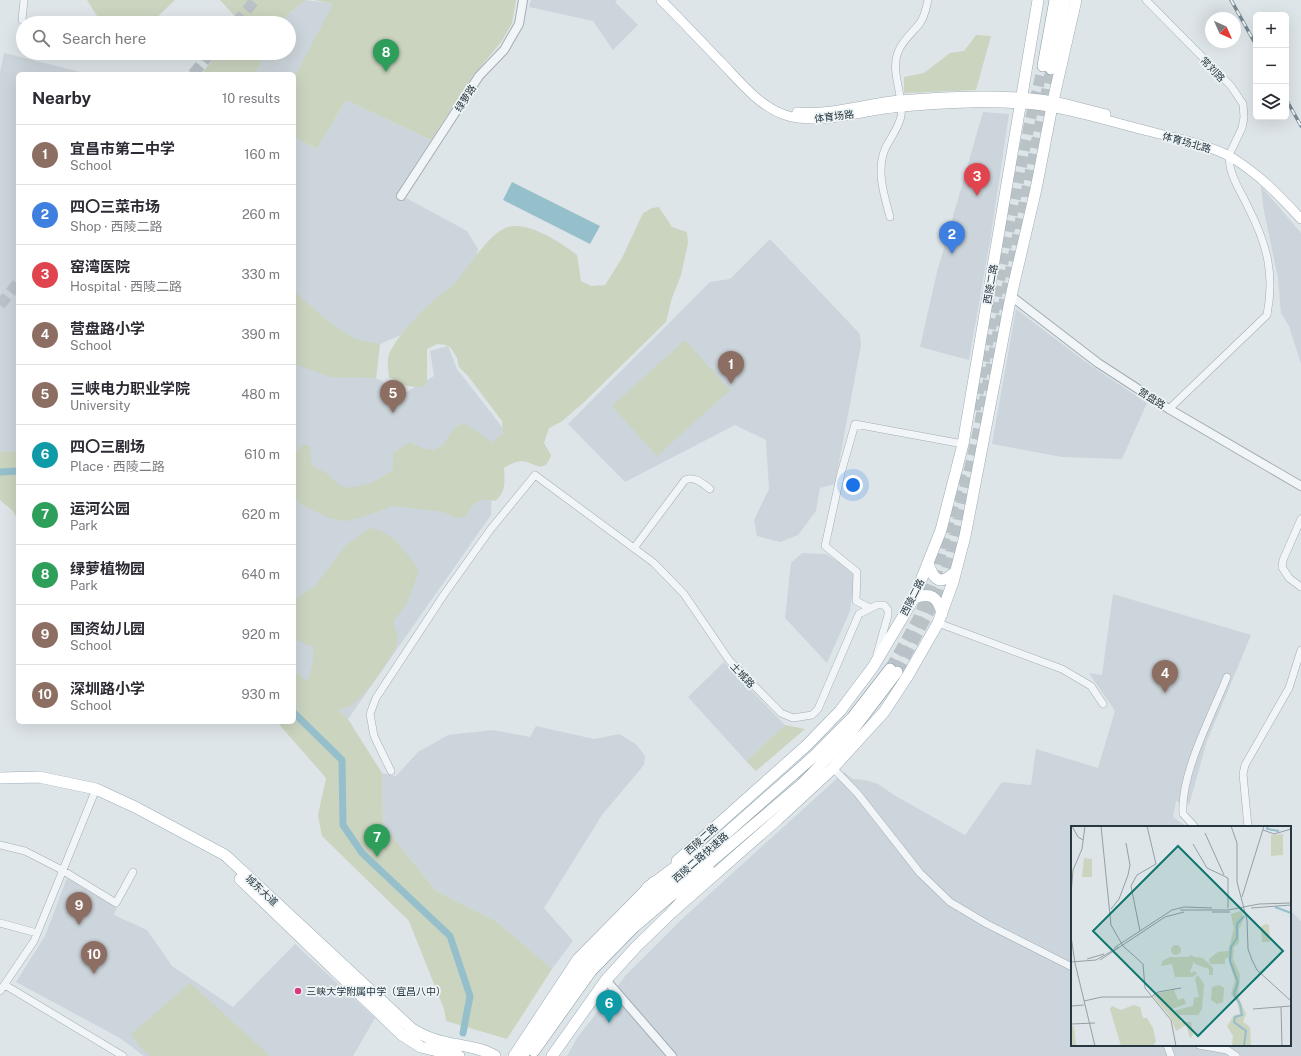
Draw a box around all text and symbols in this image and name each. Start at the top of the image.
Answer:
north arrow [1205,12,1241,48]
map controls [1253,12,1289,120]
button: + [1253,12,1289,48]
search box [16,16,296,60]
icon: search [30,27,52,49]
text: Search here [62,30,146,47]
pin: 8 [373,39,399,72]
button: − [1253,48,1289,84]
street label: 常刘路 [1198,54,1228,84]
street label: 绿萝路 [452,82,478,114]
button: layers [1253,84,1289,120]
text: Nearby [32,88,91,108]
text: 10 results [222,91,280,106]
street label: 体育场路 [813,108,855,124]
street label: 体育场北路 [1161,129,1213,155]
text: 宜昌市第二中学 [70,140,175,157]
text: 1 [42,147,48,162]
text: 160 m [244,147,280,162]
text: School [70,158,112,173]
pin: 3 [964,163,990,196]
text: 四〇三菜市场 [70,198,160,215]
text: 2 [41,207,49,222]
text: 260 m [242,207,280,222]
text: Shop · 西陵二路 [70,219,162,234]
pin: 2 [939,221,965,254]
text: 窑湾医院 [70,258,130,275]
street label: 西陵二路 [981,263,999,305]
text: 3 [41,267,49,282]
text: 330 m [241,267,280,282]
text: Hospital · 西陵二路 [70,279,182,294]
text: 营盘路小学 [70,320,145,337]
text: 4 [41,327,49,342]
text: 390 m [242,327,280,342]
text: School [70,338,112,353]
pin: 1 [718,351,744,384]
text: 三峡电力职业学院 [70,380,190,397]
pin: 5 [380,380,406,413]
street label: 营盘路 [1136,385,1168,411]
text: 5 [41,387,49,402]
text: 480 m [241,387,280,402]
text: University [70,398,130,413]
text: 四〇三剧场 [70,438,145,455]
text: 6 [41,447,49,462]
text: 610 m [244,447,280,462]
text: Place · 西陵二路 [70,459,165,474]
your location [843,475,863,495]
text: 运河公园 [70,500,130,517]
text: 7 [41,507,49,522]
text: 620 m [242,507,280,522]
text: Park [70,518,98,533]
text: 绿萝植物园 [70,560,145,577]
text: 8 [41,567,49,582]
text: 640 m [241,567,280,582]
street label: 西陵二路 [898,576,926,618]
text: Park [70,578,98,593]
text: 国资幼儿园 [70,620,145,637]
text: 9 [41,627,49,642]
text: 920 m [242,627,280,642]
text: School [70,638,112,653]
street label: 土城路 [728,660,758,690]
pin: 4 [1152,660,1178,693]
text: 深圳路小学 [70,680,145,697]
text: 10 [38,687,52,702]
text: 930 m [242,687,280,702]
text: School [70,698,112,713]
street label: 西陵二路 [682,821,720,857]
pin: 7 [364,824,390,857]
inset map [1071,826,1291,1046]
street label: 西陵二路快速路 [670,830,730,884]
street label: 城东大道 [243,872,281,908]
pin: 9 [66,892,92,925]
pin: 10 [81,941,107,974]
place label: 三峡大学附属中学（宜昌八中） [306,985,446,997]
marker: 三峡大学附属中学（宜昌八中） [293,986,303,996]
pin: 6 [596,990,622,1023]

